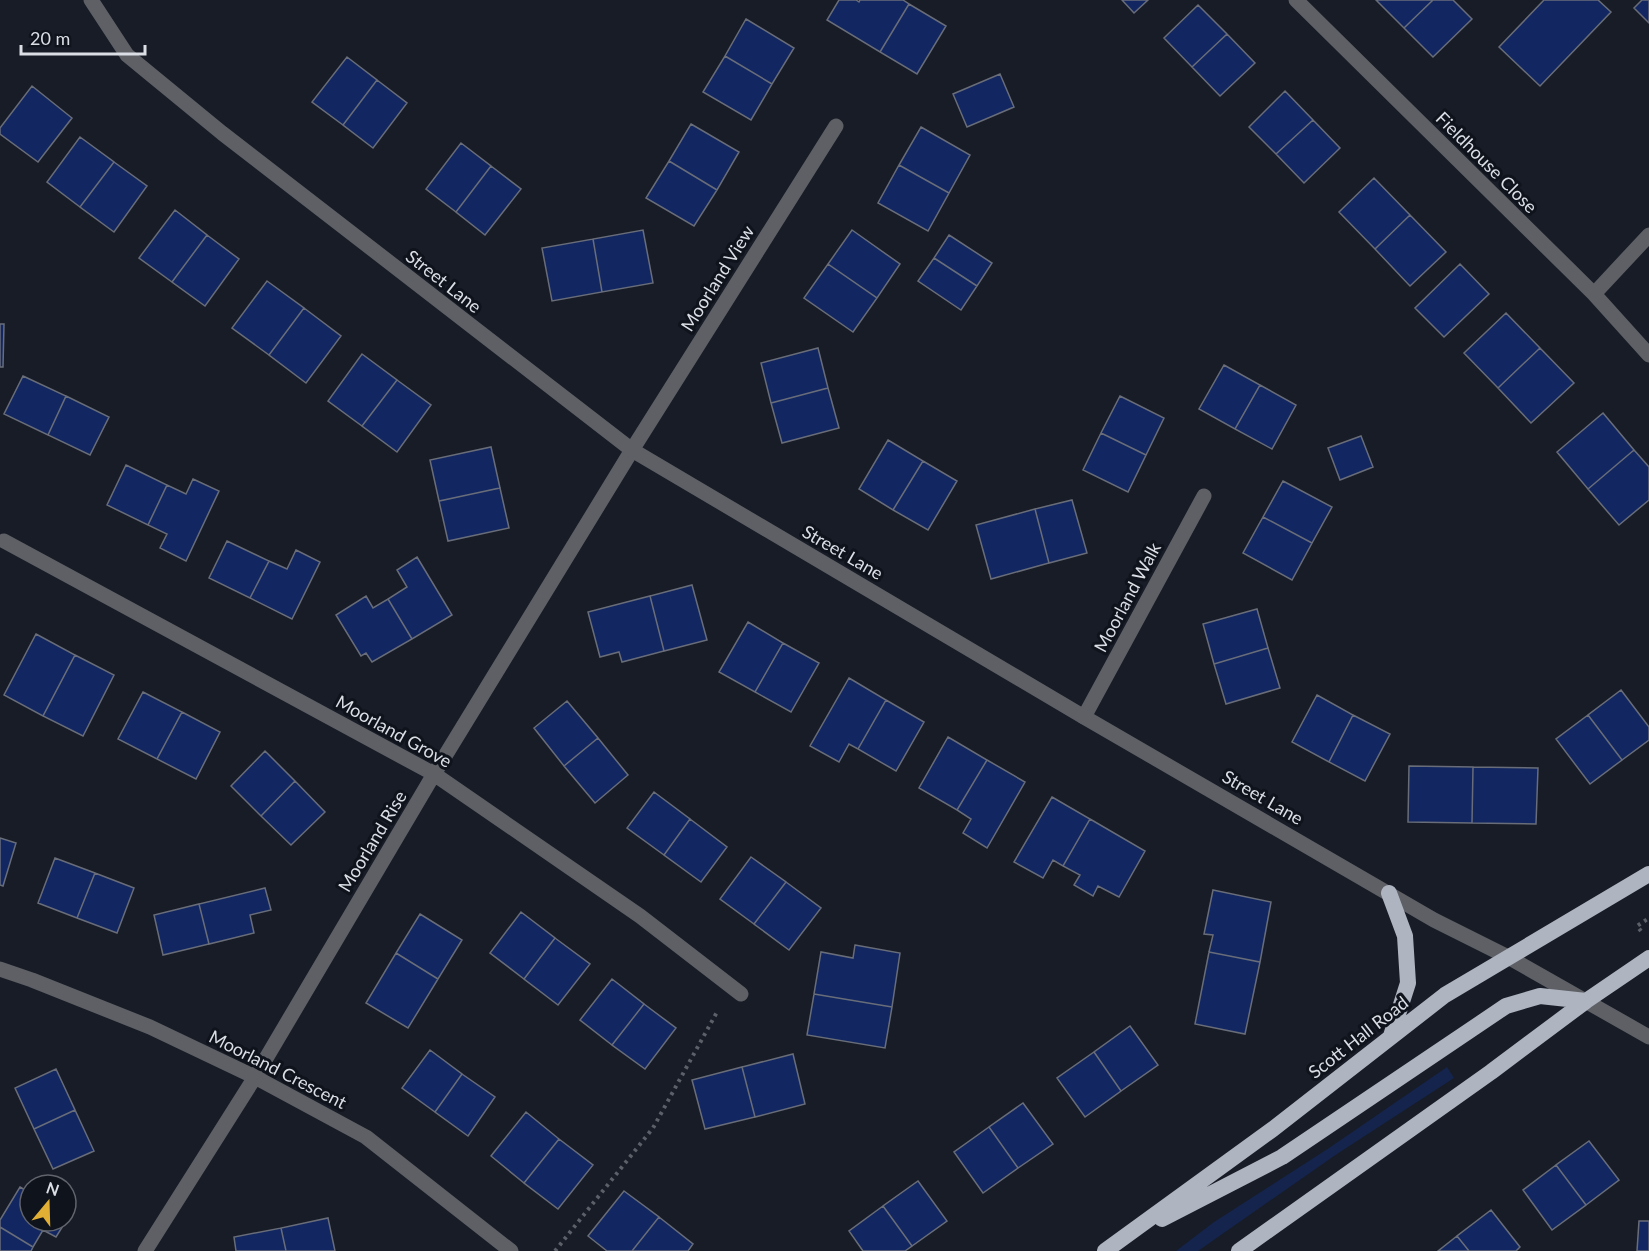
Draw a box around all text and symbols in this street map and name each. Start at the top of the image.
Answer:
scale bar [21,18,146,56]
text: 20 m [30,27,70,49]
street label: Fieldhouse Close [1432,107,1542,217]
street label: Moorland View [676,221,758,335]
street label: Street Lane [402,245,486,317]
street label: Street Lane [799,520,887,584]
street label: Moorland Walk [1089,538,1166,656]
street label: Moorland Grove [332,690,456,772]
street label: Street Lane [1219,765,1307,829]
street label: Moorland Rise [333,786,411,896]
street label: Scott Hall Road [1304,991,1412,1083]
street label: Moorland Crescent [206,1025,351,1113]
north arrow [18,1173,78,1233]
text: N [44,1177,62,1199]

